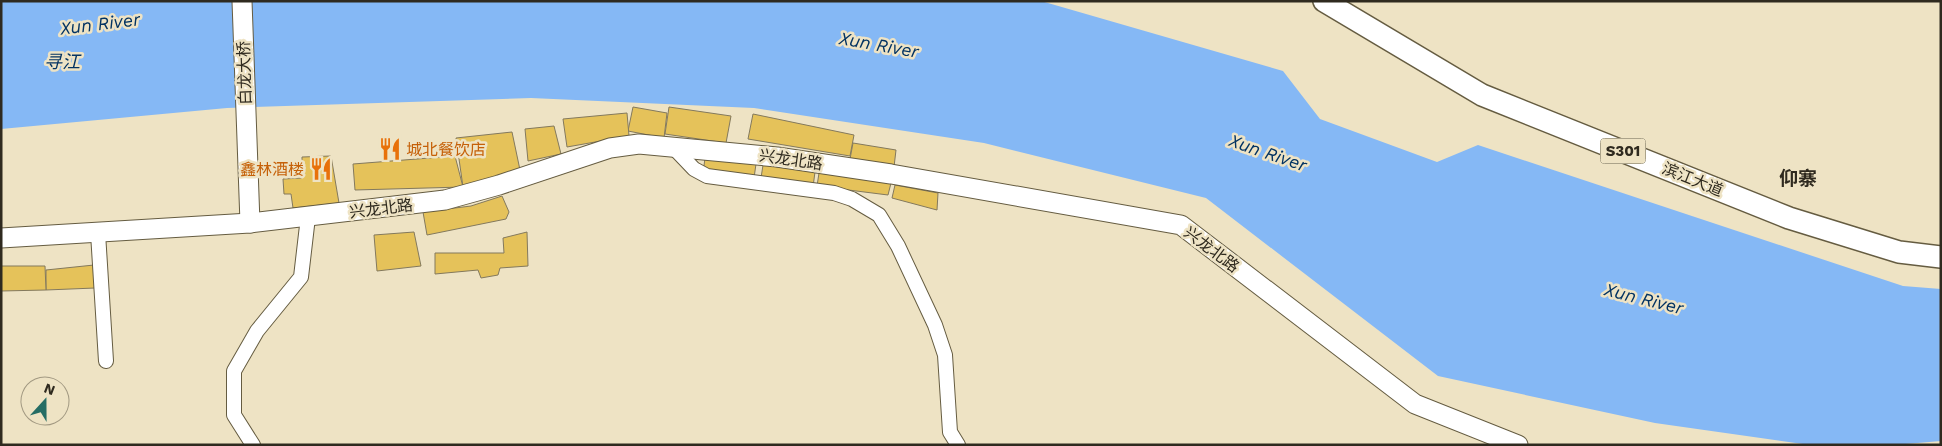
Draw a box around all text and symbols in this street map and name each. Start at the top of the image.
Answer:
water label: Xun River [58,8,142,39]
water label: Xun River [837,27,921,62]
street label: 白龙大桥 [234,41,255,105]
water label: 寻江 [44,51,82,72]
water label: Xun River [1226,129,1310,176]
restaurant icon: 城北餐饮店 [377,136,403,162]
road number: S301 [1600,138,1646,164]
place label: 城北餐饮店 [406,140,486,159]
street label: 兴龙北路 [758,146,824,173]
restaurant icon: 鑫林酒楼 [308,156,334,182]
street label: 滨江大道 [1660,159,1726,200]
place label: 鑫林酒楼 [240,160,304,179]
district label: 仰寨 [1779,167,1817,190]
street label: 兴龙北路 [348,195,414,222]
street label: 兴龙北路 [1180,223,1243,276]
water label: Xun River [1602,278,1687,319]
north arrow [20,376,70,426]
text: N [42,380,57,398]

